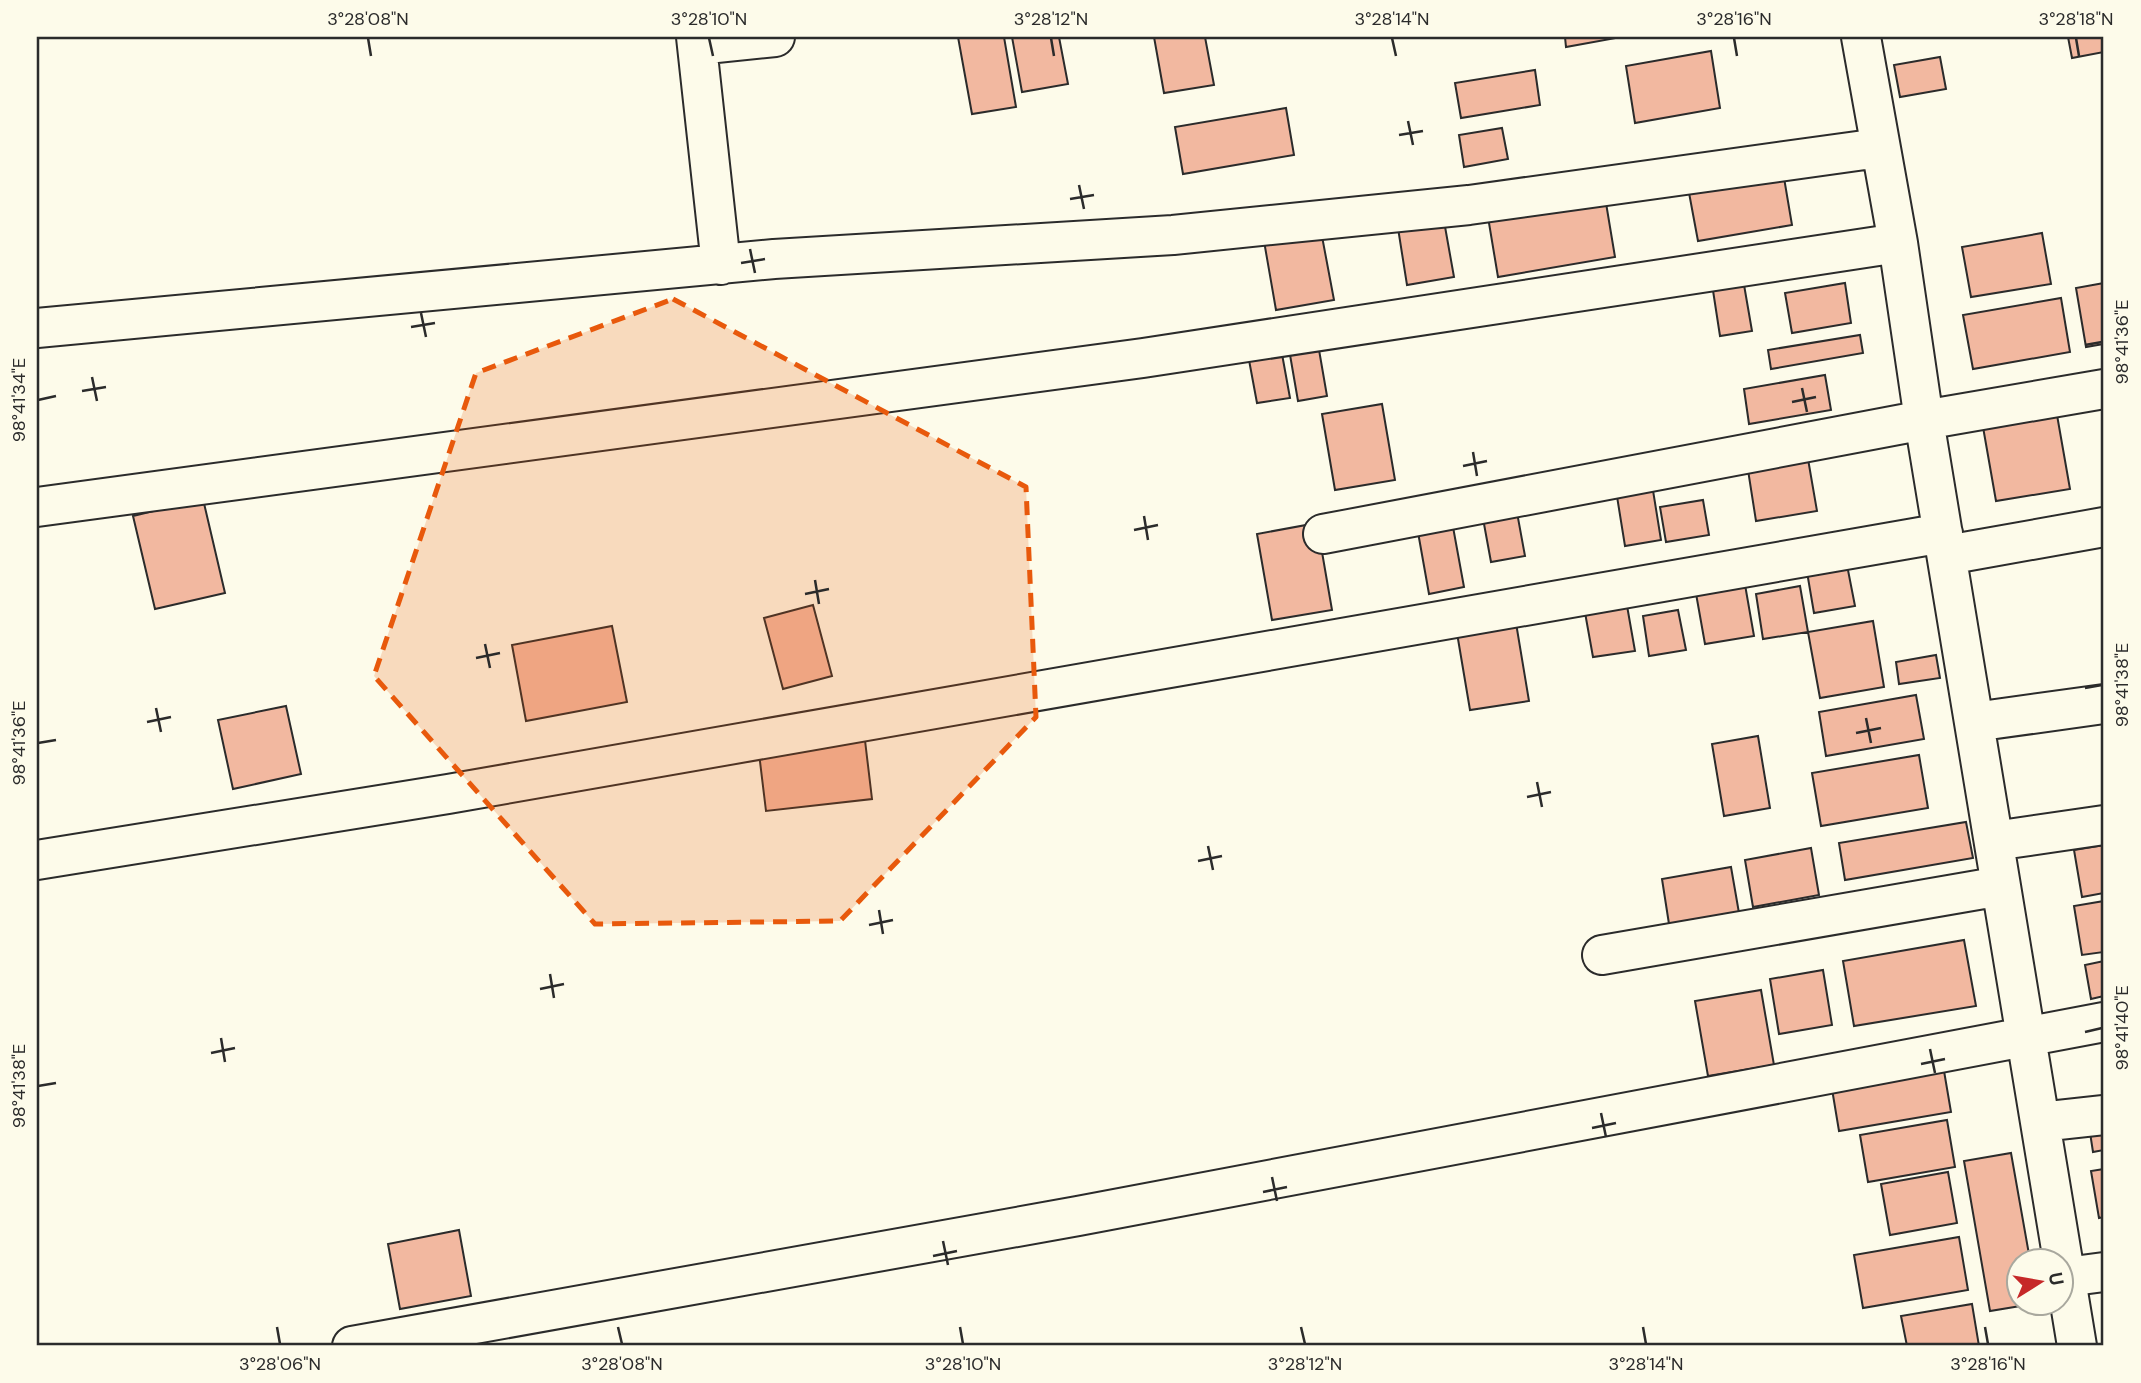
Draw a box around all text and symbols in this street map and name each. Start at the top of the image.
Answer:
text: 3°28'08"N [327,7,409,31]
text: 3°28'10"N [671,7,747,31]
text: 3°28'12"N [1014,7,1088,31]
text: 3°28'14"N [1355,7,1429,31]
text: 3°28'16"N [1696,7,1772,31]
text: 3°28'18"N [2039,7,2113,31]
text: 98°41'36"E [2110,300,2134,384]
text: 98°41'34"E [7,358,31,442]
text: 98°41'38"E [2110,643,2134,727]
text: 98°41'36"E [7,701,31,785]
text: 98°41'40"E [2110,985,2134,1071]
text: 98°41'38"E [7,1044,31,1128]
north arrow [2004,1246,2074,1316]
text: U [2043,1270,2070,1288]
text: 3°28'06"N [239,1352,321,1376]
text: 3°28'08"N [581,1352,663,1376]
text: 3°28'10"N [925,1352,1001,1376]
text: 3°28'12"N [1268,1352,1342,1376]
text: 3°28'14"N [1609,1352,1683,1376]
text: 3°28'16"N [1950,1352,2026,1376]

